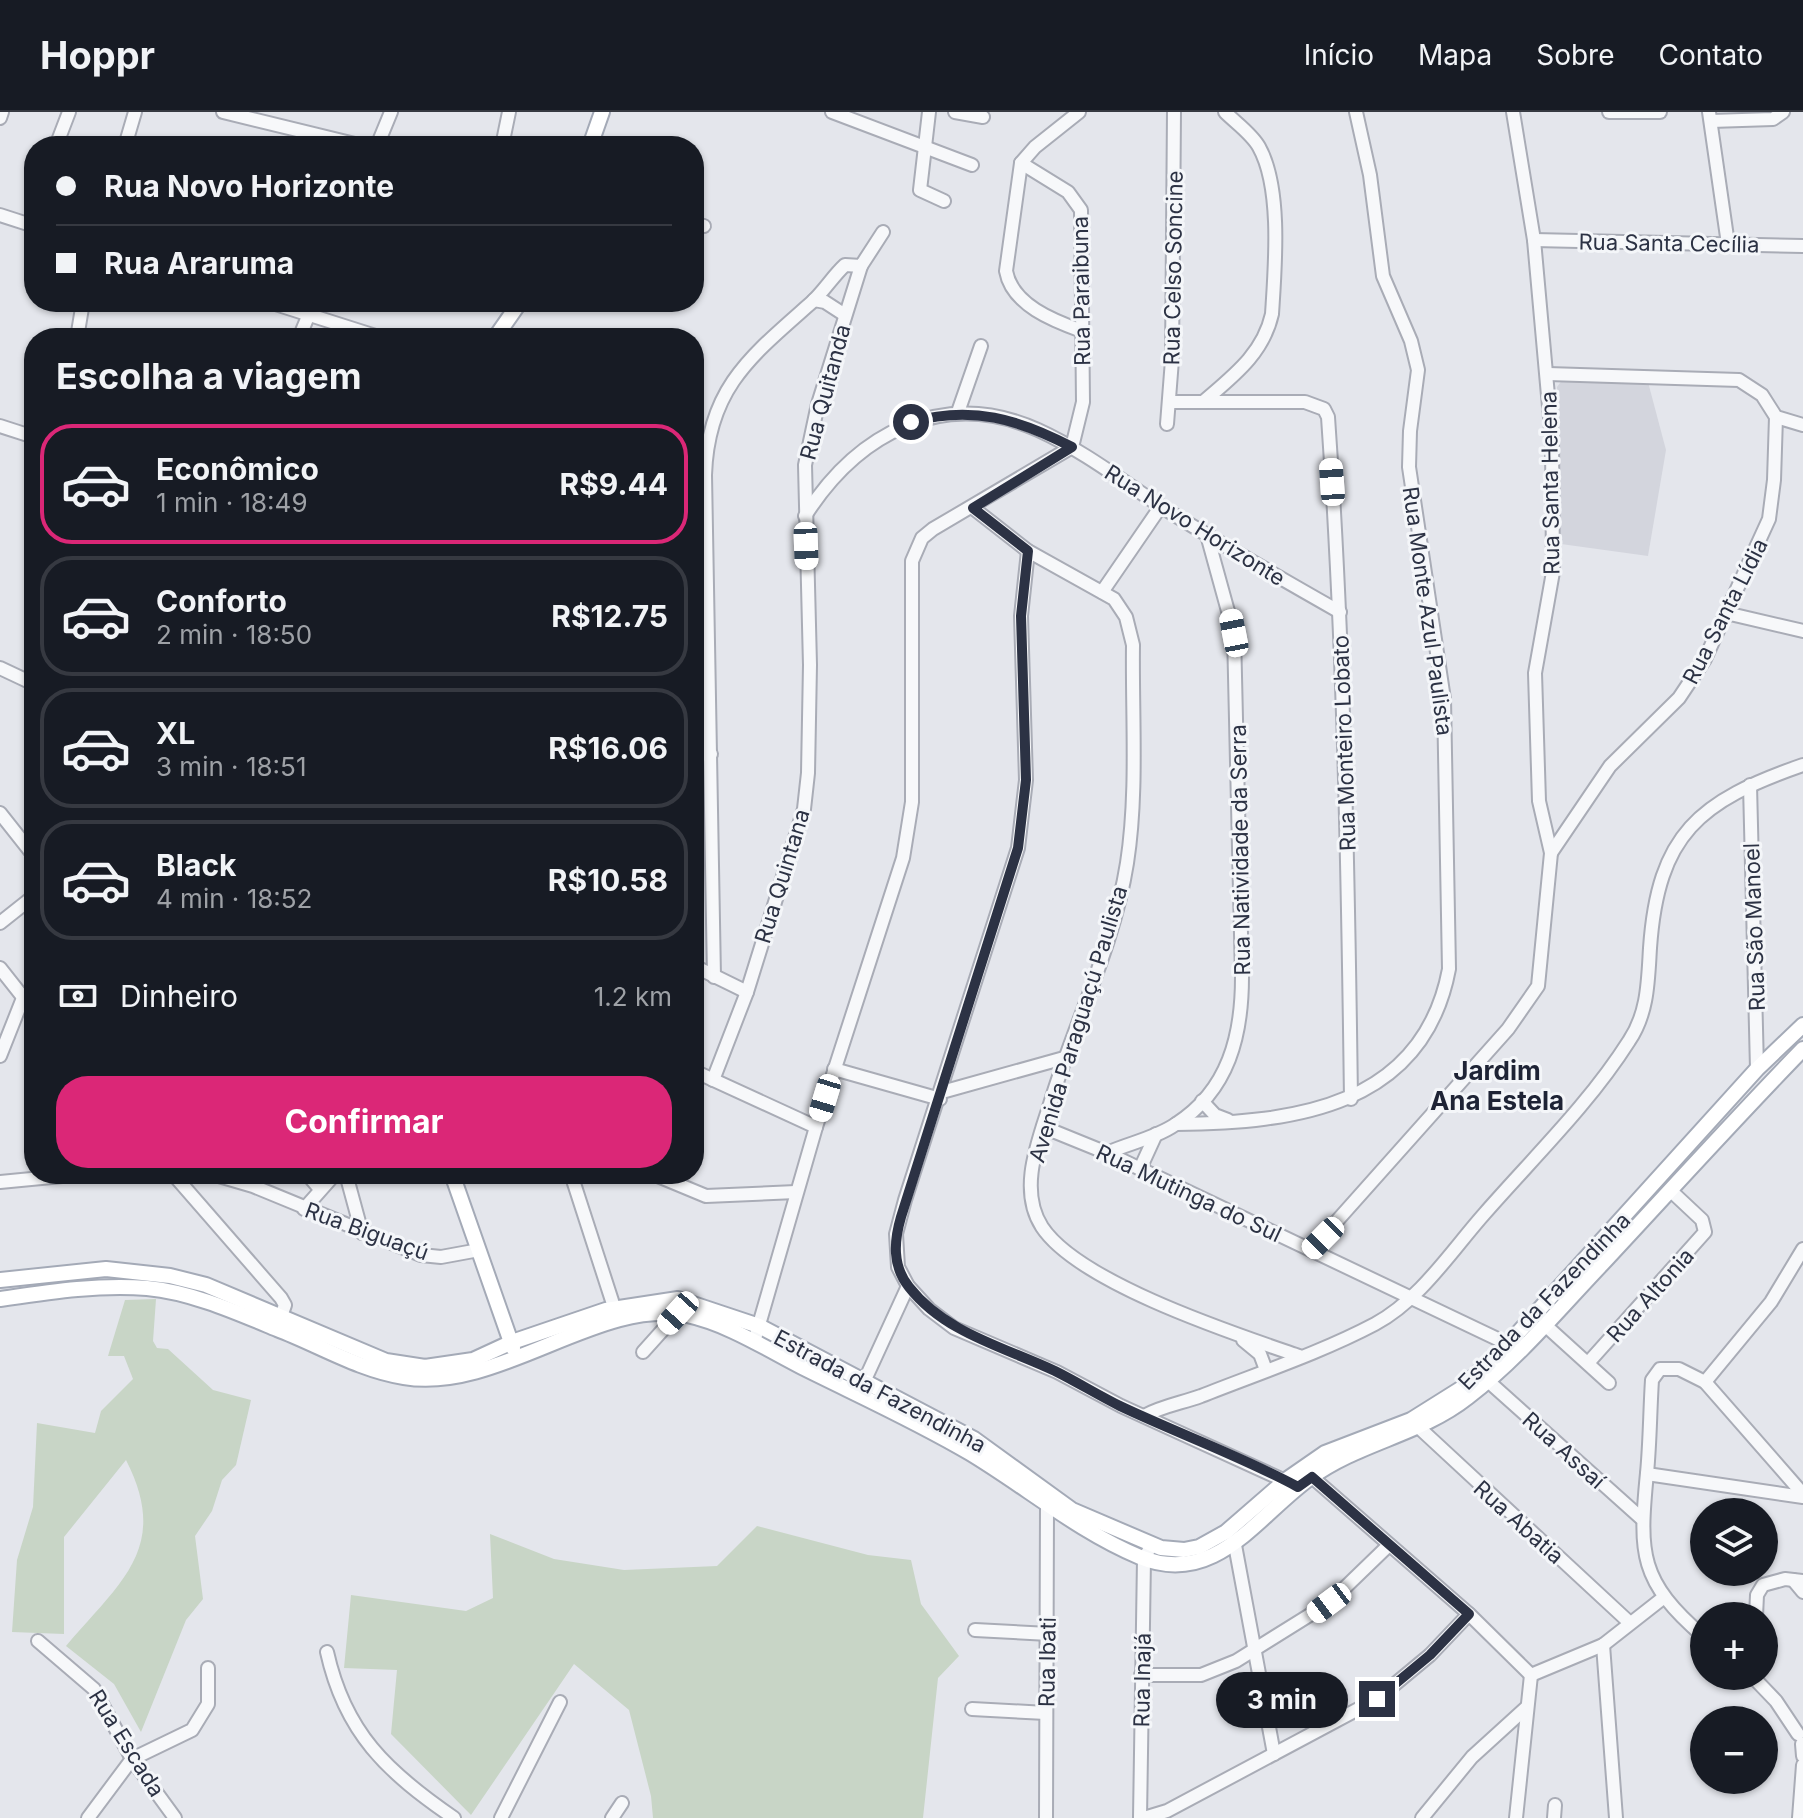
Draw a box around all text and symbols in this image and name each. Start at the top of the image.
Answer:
text: Hoppr [40,32,155,78]
text: Início [1304,38,1374,72]
text: Mapa [1418,38,1492,72]
text: Sobre [1536,38,1615,72]
text: Contato [1659,38,1763,72]
text: Rua Novo Horizonte [104,168,394,204]
street label: Rua Celso Soncine [1158,170,1188,366]
street label: Rua Paraibuna [1067,216,1095,366]
street label: Rua Santa Cecília [1578,228,1760,258]
text: Rua Araruma [104,245,294,281]
street label: Rua Quitanda [794,321,856,463]
text: Escolha a viagem [56,354,362,398]
street label: Rua Santa Helena [1535,391,1565,575]
route start [893,404,929,440]
icon: car [60,448,132,520]
text: Econômico [156,451,319,487]
car [1318,457,1346,507]
street label: Rua Novo Horizonte [1100,459,1290,591]
text: R$9.44 [559,466,668,502]
street label: Rua Monte Azul Paulista [1398,485,1458,737]
text: 1 min · 18:49 [156,487,308,518]
car [793,522,819,570]
street label: Rua Santa Lídia [1677,534,1773,688]
icon: car [60,580,132,652]
text: Conforto [156,583,287,619]
text: R$12.75 [551,598,668,634]
car [1218,607,1250,659]
text: 2 min · 18:50 [156,619,312,650]
street label: Rua Monteiro Lobato [1327,635,1361,851]
icon: car [60,712,132,784]
text: XL [156,715,195,751]
street label: Rua Natividade da Serra [1225,724,1255,976]
text: R$16.06 [548,730,668,766]
text: 3 min · 18:51 [156,751,306,782]
street label: Rua Quintana [749,806,815,946]
street label: Rua São Manoel [1738,843,1770,1011]
icon: car [60,844,132,916]
text: Black [156,847,236,883]
text: R$10.58 [548,862,668,898]
text: 4 min · 18:52 [156,883,312,914]
street label: Avenida Paraguaçú Paulista [1023,883,1133,1165]
icon: cash [56,974,100,1018]
text: Dinheiro [120,978,238,1014]
text: 1.2 km [594,981,672,1012]
district label: Jardim Ana Estela [1430,1055,1564,1116]
car [807,1072,843,1124]
button: Confirmar [56,1076,672,1168]
street label: Rua Mutinga do Sul [1092,1139,1286,1247]
street label: Rua Biguaçú [302,1197,432,1265]
street label: Estrada da Fazendinha [1453,1207,1635,1395]
car [1298,1213,1348,1263]
street label: Rua Altonia [1601,1243,1699,1347]
car [653,1287,703,1339]
street label: Estrada da Fazendinha [770,1324,990,1458]
street label: Rua Assaí [1517,1406,1611,1494]
street label: Rua Abatia [1469,1475,1569,1569]
map controls [1690,1498,1778,1794]
button: layers [1690,1498,1778,1586]
car [1303,1579,1355,1627]
button: + [1690,1602,1778,1690]
street label: Rua Ibati [1033,1617,1061,1707]
street label: Rua Inajá [1128,1632,1156,1728]
callout: 3 min [1217,1671,1349,1727]
route end [1359,1681,1395,1717]
text: 3 min [1247,1684,1317,1715]
street label: Rua Escada [84,1685,170,1801]
button: − [1690,1706,1778,1794]

